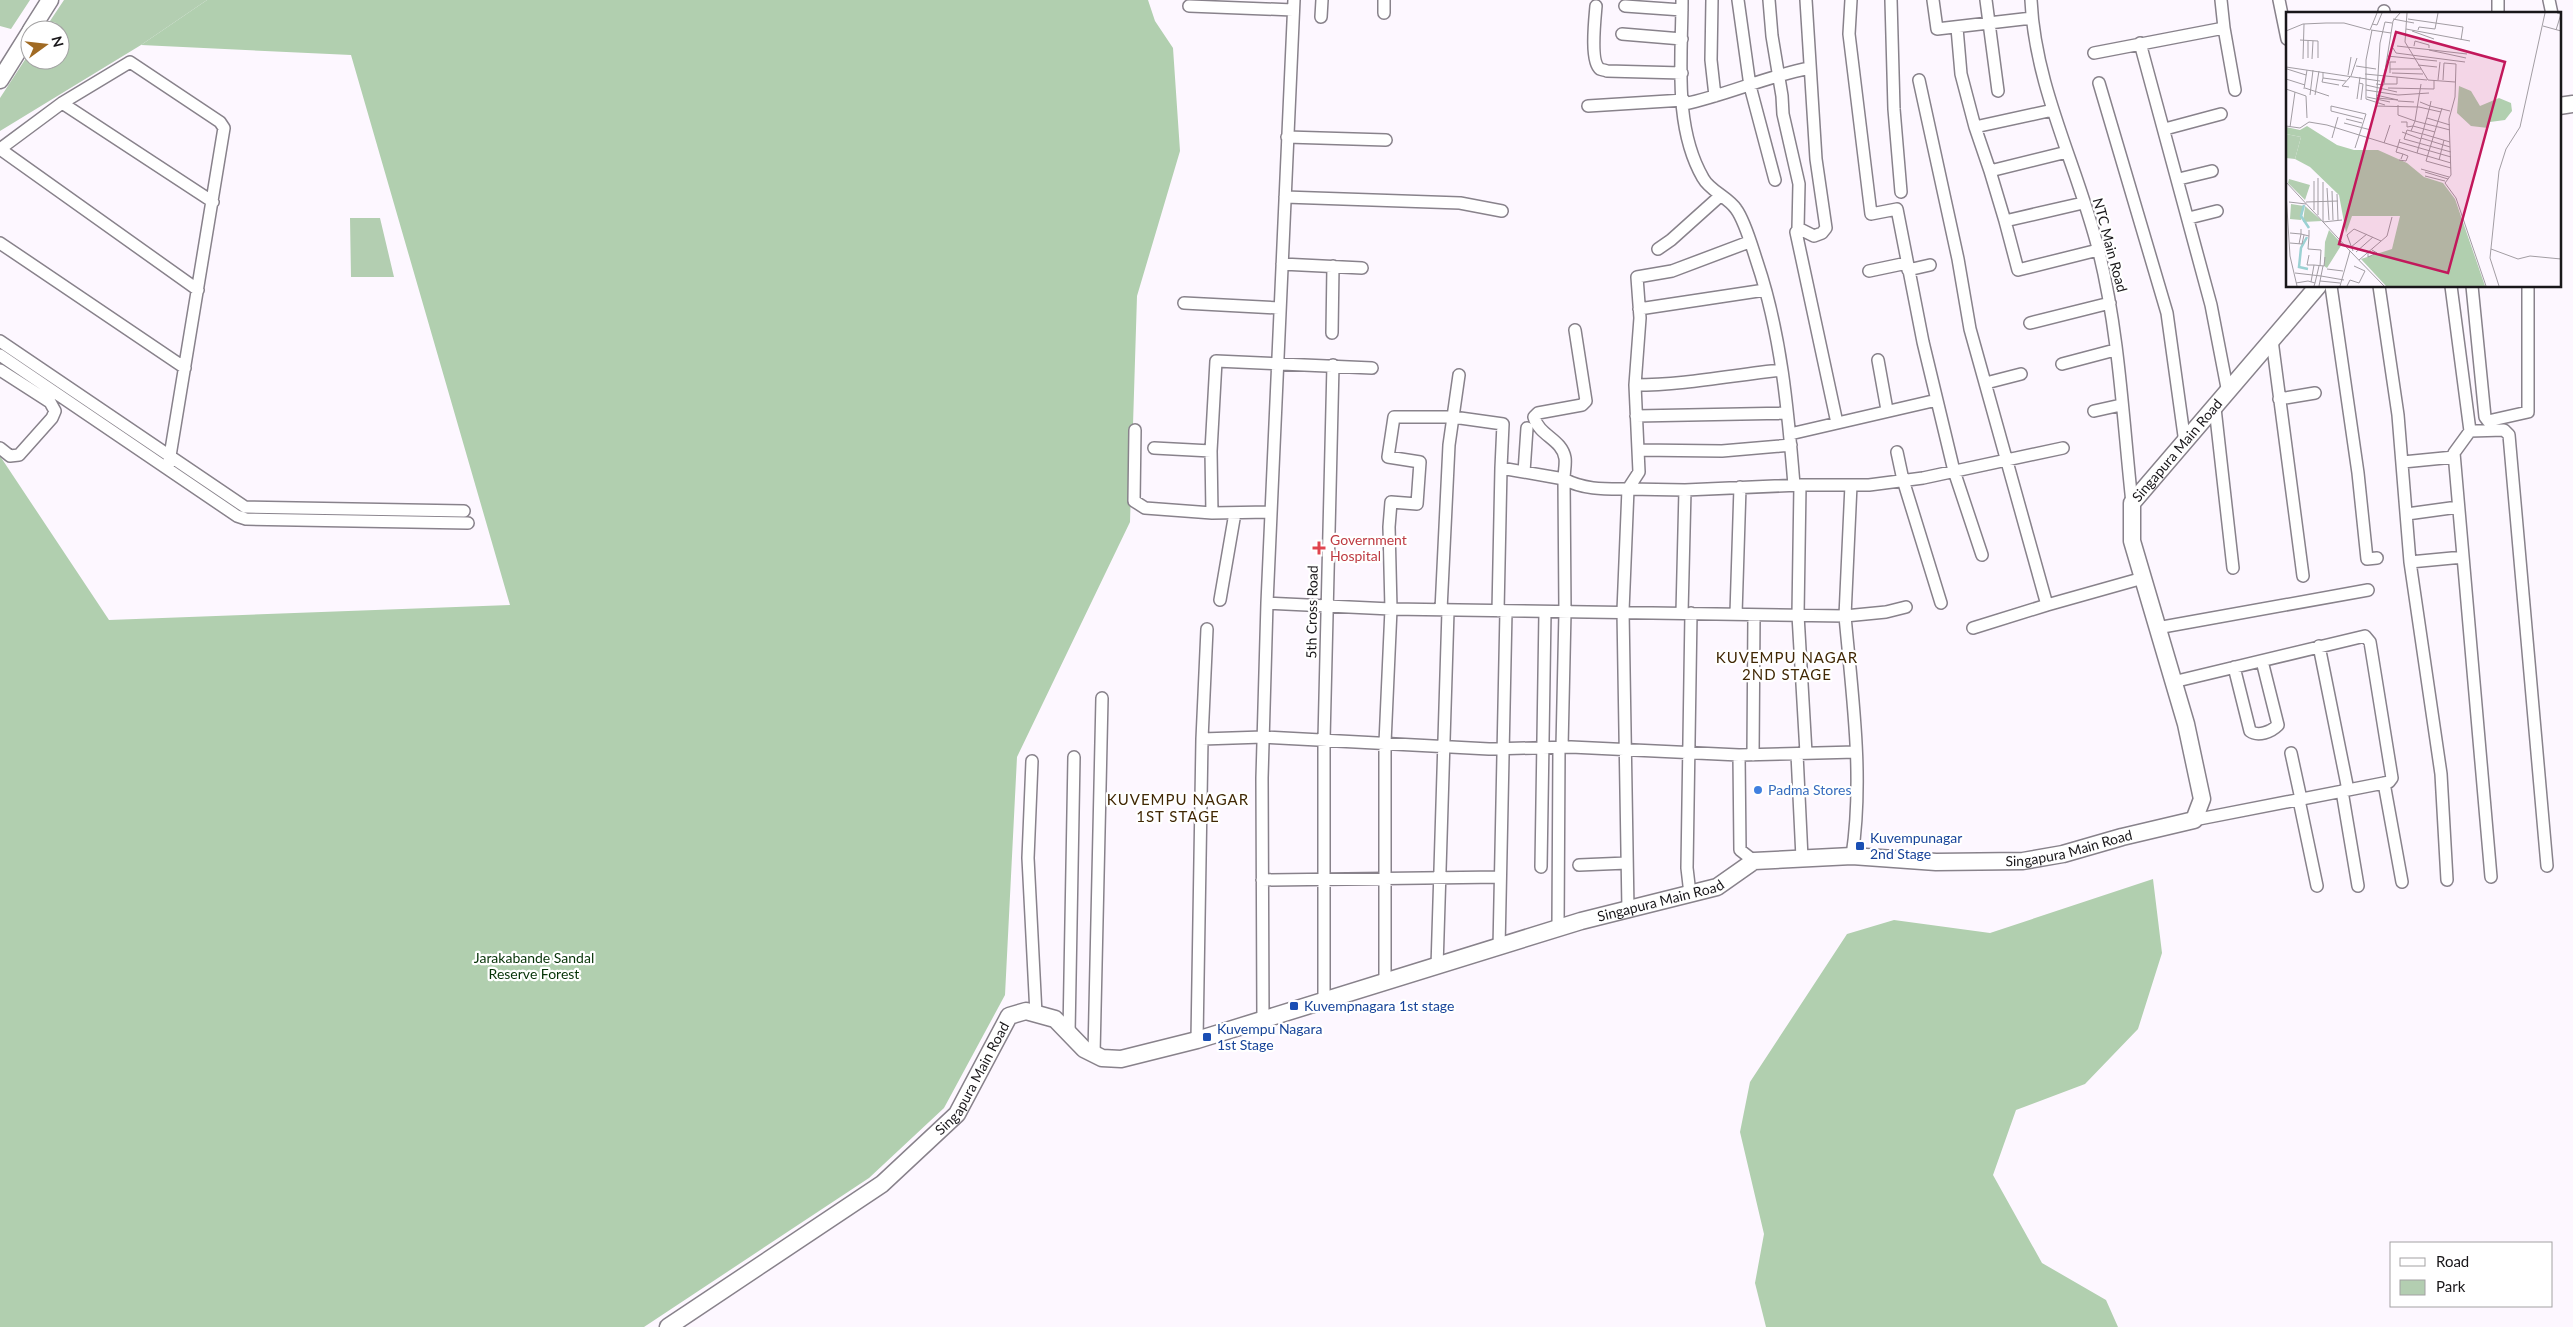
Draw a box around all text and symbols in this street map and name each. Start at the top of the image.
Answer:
inset map [2286,12,2560,288]
north arrow [20,20,70,70]
text: N [48,34,68,49]
street label: NTC Main Road [2090,196,2131,294]
street label: Singapura Main Road [2128,395,2225,505]
place label: Government Hospital [1330,531,1407,564]
marker: Government Hospital [1312,541,1326,555]
street label: 5th Cross Road [1302,565,1321,659]
district label: KUVEMPU NAGAR 2ND STAGE [1716,648,1858,683]
place label: Padma Stores [1768,781,1852,798]
marker: Padma Stores [1752,784,1764,796]
district label: KUVEMPU NAGAR 1ST STAGE [1107,790,1249,825]
street label: Singapura Main Road [2005,826,2134,869]
place label: Kuvempunagar 2nd Stage [1870,829,1962,862]
marker: Kuvempunagar 2nd Stage [1854,840,1866,852]
street label: Singapura Main Road [1595,876,1727,925]
park label: Jarakabande Sandal Reserve Forest [474,949,594,982]
place label: Kuvempnagara 1st stage [1304,997,1454,1014]
marker: Kuvempnagara 1st stage [1288,1000,1300,1012]
street label: Singapura Main Road [931,1019,1012,1138]
place label: Kuvempu Nagara 1st Stage [1217,1020,1323,1053]
marker: Kuvempu Nagara 1st Stage [1201,1031,1213,1043]
legend [2390,1242,2553,1307]
text: Road [2436,1252,2469,1270]
text: Park [2436,1277,2466,1295]

